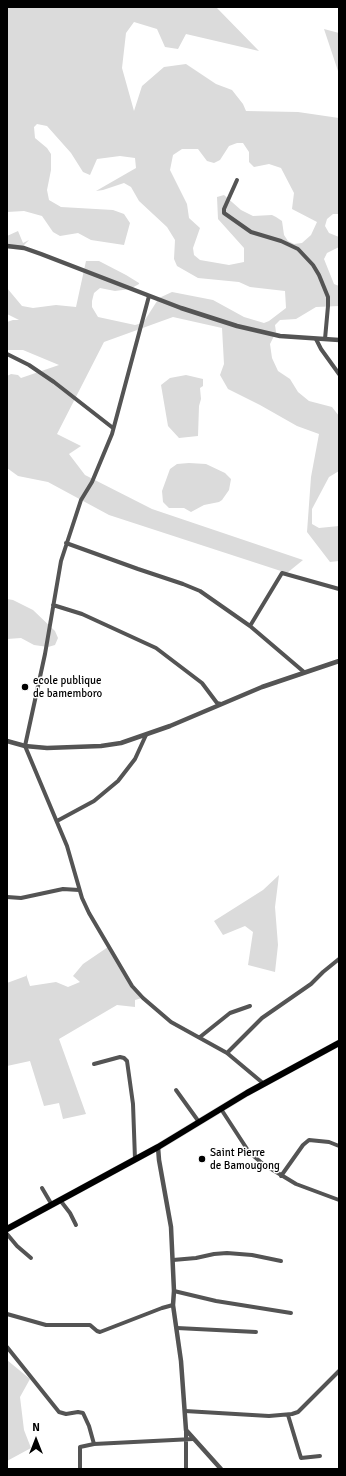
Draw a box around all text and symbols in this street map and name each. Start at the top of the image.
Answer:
place label: ecole publique de bamemboro [33,674,102,700]
marker: ecole publique de bamemboro [20,682,30,692]
place label: Saint Pierre de Bamougong [210,1146,280,1172]
marker: Saint Pierre de Bamougong [197,1154,207,1164]
north arrow [16,1420,56,1460]
text: N [32,1421,40,1434]

